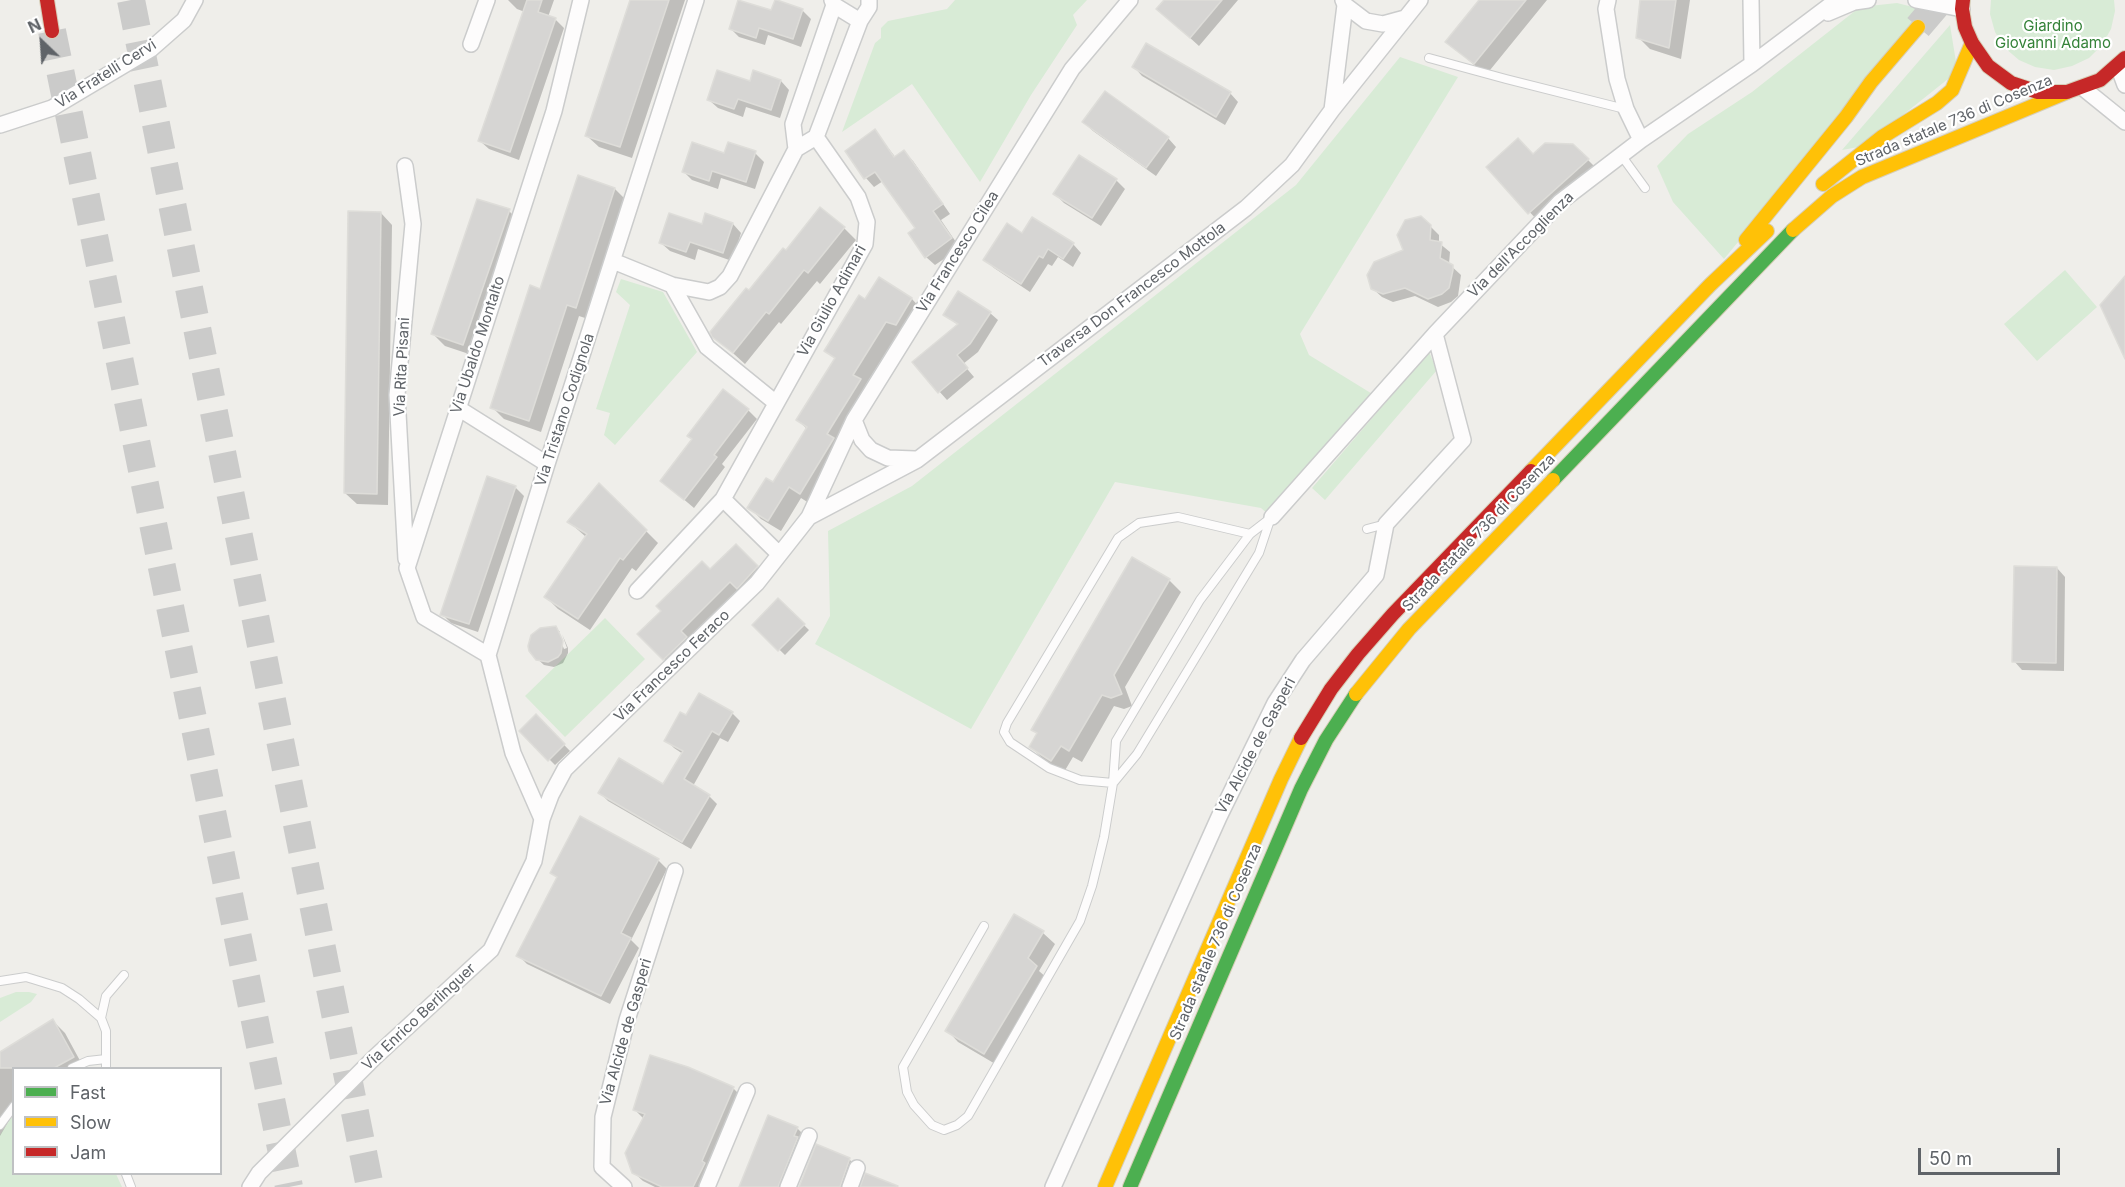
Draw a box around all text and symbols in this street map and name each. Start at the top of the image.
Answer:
north arrow [12,12,72,72]
text: N [25,14,44,37]
park label: Giardino Giovanni Adamo [1995,17,2111,52]
street label: Via Fratelli Cervi [52,36,160,112]
street label: Strada statale 736 di Cosenza [1853,71,2055,171]
street label: Via Francesco Cilea [913,188,1003,316]
street label: Via dell'Accoglienza [1464,188,1578,302]
street label: Traversa Don Francesco Mottola [1035,219,1229,371]
street label: Via Giulio Adimari [794,242,870,360]
street label: Via Ubaldo Montalto [447,274,509,416]
street label: Via Rita Pisani [390,317,414,417]
street label: Via Tristano Codignola [532,331,598,489]
street label: Strada statale 736 di Cosenza [1399,451,1559,615]
street label: Via Francesco Feraco [610,606,734,726]
street label: Via Alcide de Gasperi [1212,675,1300,817]
street label: Strada statale 736 di Cosenza [1166,841,1266,1043]
street label: Via Alcide de Gasperi [596,956,656,1108]
street label: Via Enrico Berlinguer [358,960,480,1074]
legend [12,1067,222,1175]
text: Fast [70,1082,106,1103]
text: Slow [70,1112,111,1133]
scale bar [1921,1136,2064,1174]
text: Jam [70,1142,106,1163]
text: 50 m [1929,1148,1972,1169]

